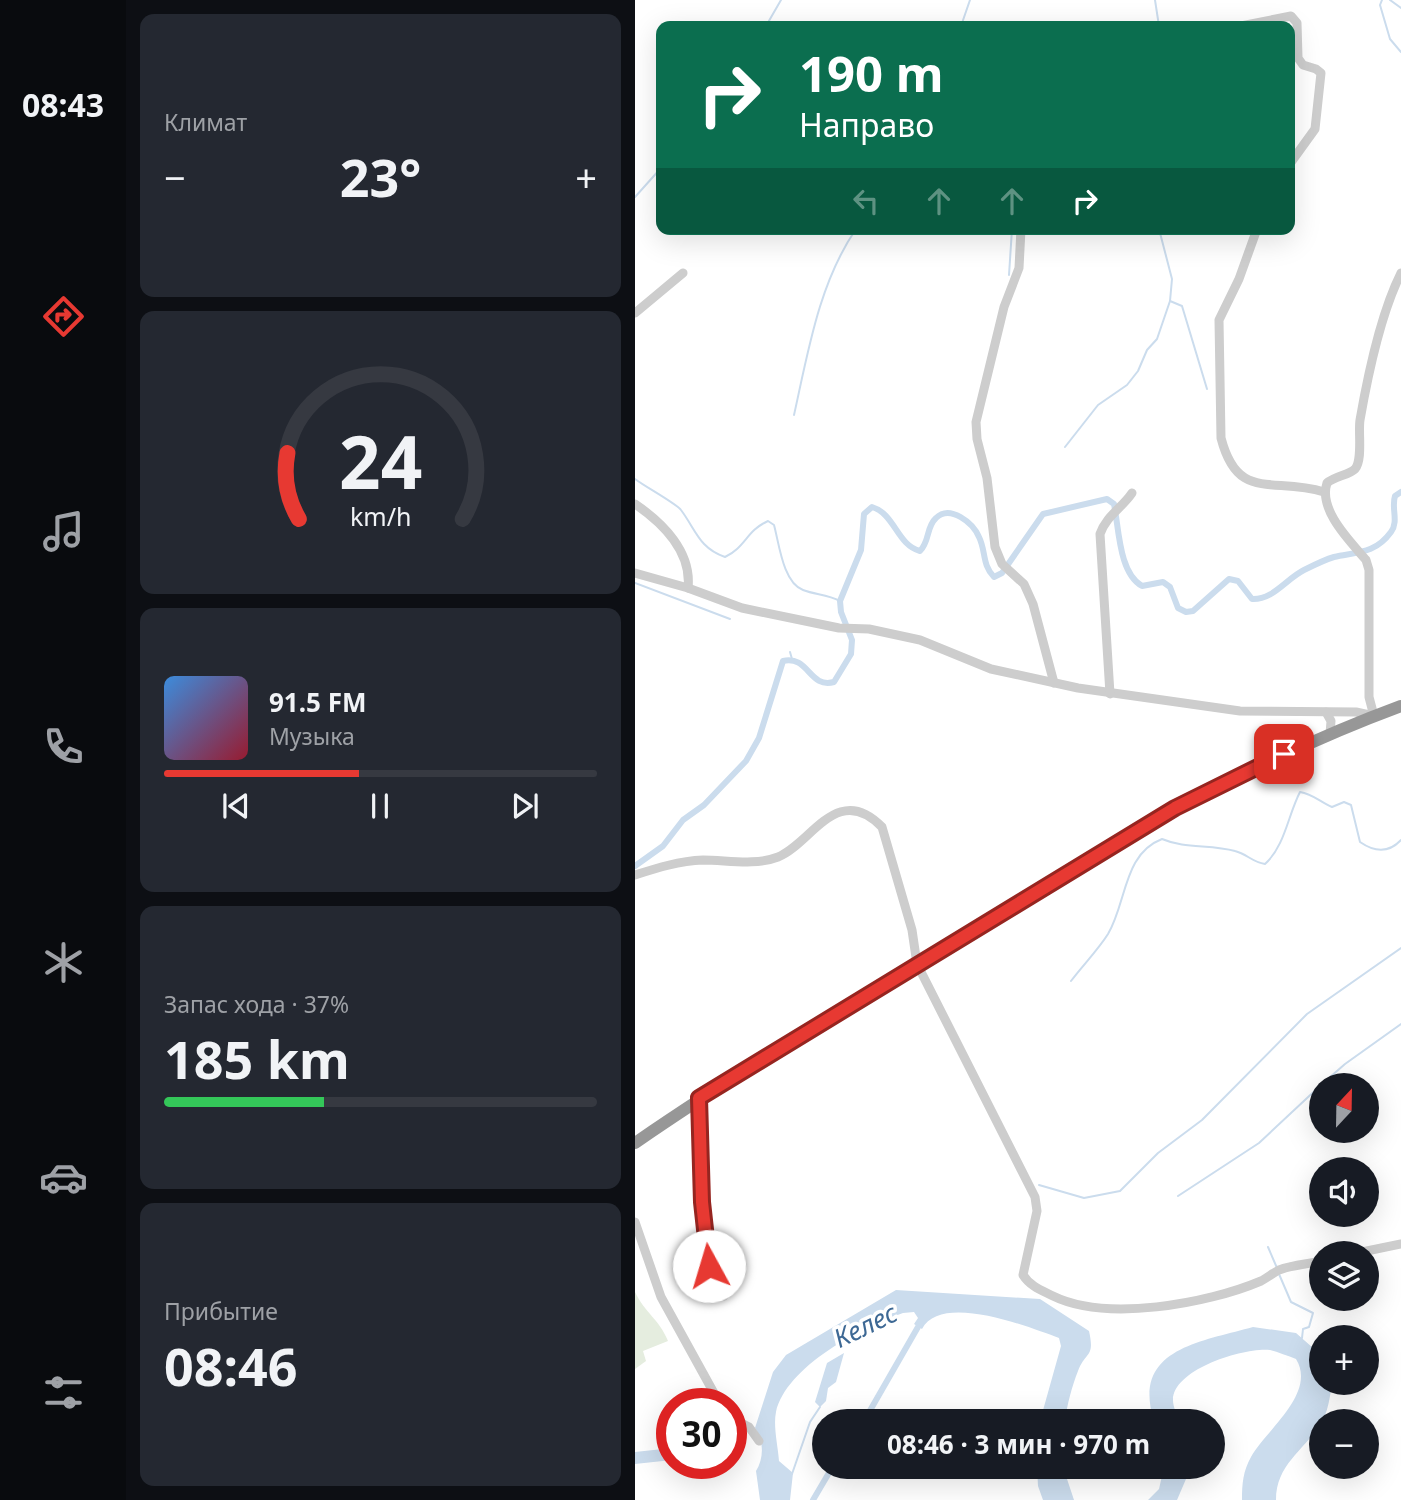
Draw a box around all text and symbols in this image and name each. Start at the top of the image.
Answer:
text: 190 m [799,40,944,106]
icon: right [684,49,775,140]
text: 08:43 [22,83,104,126]
text: Направо [799,103,934,146]
text: Климат [164,106,247,138]
text: 23° [340,141,421,212]
text: − [164,151,186,203]
text: + [575,151,597,203]
icon: left [847,182,885,220]
icon: ahead [920,182,958,220]
icon: ahead [993,182,1031,220]
icon: right [1066,182,1104,220]
icon: directions [39,292,88,341]
text: 24 [339,411,422,510]
text: km/h [350,499,411,533]
icon: music [39,507,88,556]
text: 91.5 FM [269,684,366,720]
text: Музыка [269,720,355,752]
icon: phone [39,722,88,771]
pin [1254,724,1314,784]
icon: arrive [1265,735,1303,773]
icon: previous [217,787,255,825]
icon: pause [361,787,399,825]
icon: next [506,787,544,825]
icon: climate [39,938,88,987]
text: Запас хода · 37% [164,988,349,1020]
text: 185 km [164,1023,350,1094]
north arrow [1309,1073,1379,1143]
map controls [1309,1073,1379,1479]
icon: car [39,1153,88,1202]
button: sound [1309,1157,1379,1227]
position arrow [672,1229,746,1303]
button: layers [1309,1241,1379,1311]
water label: Келес [827,1294,903,1356]
text: Прибытие [164,1295,278,1327]
button: + [1309,1325,1379,1395]
text: 08:46 [164,1330,298,1401]
icon: filters [39,1368,88,1417]
speed limit sign: 30 [656,1388,747,1479]
button: − [1309,1409,1379,1479]
text: 08:46 · 3 мин · 970 m [887,1426,1150,1462]

